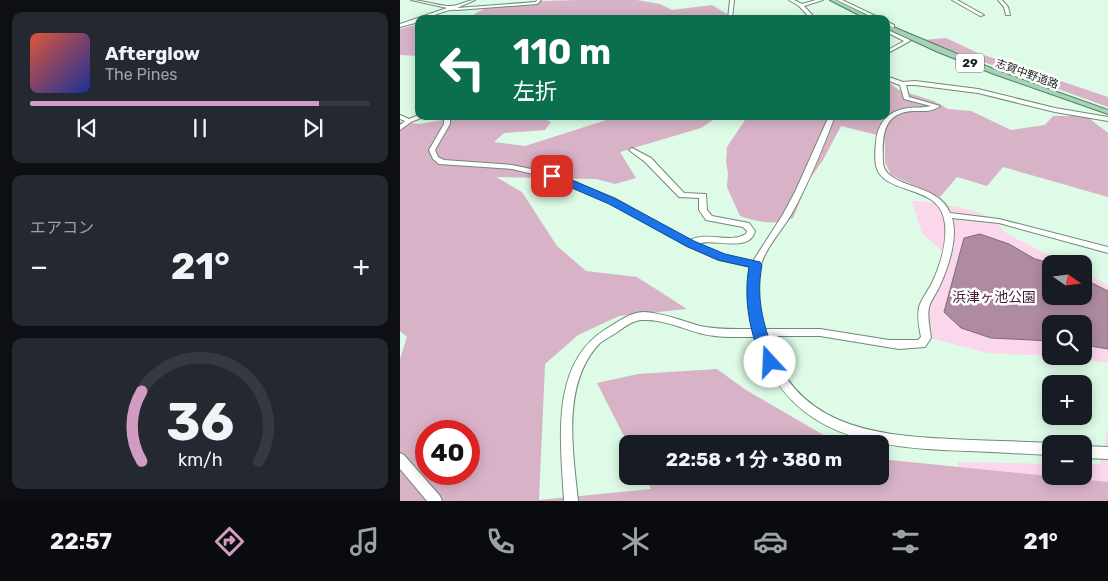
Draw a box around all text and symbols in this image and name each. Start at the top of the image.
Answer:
text: 110 m [513,31,611,73]
icon: left [430,35,495,100]
text: Afterglow [105,42,200,65]
road number: 29 [956,54,984,72]
street label: 志賀中野道路 [994,57,1060,91]
text: The Pines [105,65,178,84]
text: 左折 [513,78,557,105]
icon: previous [73,114,101,142]
icon: pause [186,114,214,142]
icon: next [299,114,327,142]
pin [531,155,573,197]
icon: arrive [538,162,566,190]
text: エアコン [30,218,94,237]
text: 21° [171,243,230,289]
text: − [30,250,48,283]
text: + [353,250,370,283]
north arrow [1042,255,1092,305]
map controls [1042,255,1092,485]
park label: 浜津ヶ池公園 [952,289,1036,306]
button: search [1042,315,1092,365]
position arrow [743,335,795,387]
button: + [1042,375,1092,425]
text: 36 [166,391,234,453]
speed limit sign: 40 [415,420,480,485]
button: − [1042,435,1092,485]
text: 22:58 · 1 分 · 380 m [666,448,842,471]
text: km/h [178,449,222,470]
icon: directions [212,524,247,559]
icon: music [347,524,382,559]
icon: phone [483,524,518,559]
icon: climate [618,524,653,559]
icon: car [753,524,788,559]
icon: filters [888,524,923,559]
text: 22:57 [50,528,112,555]
text: 21° [1024,528,1058,555]

